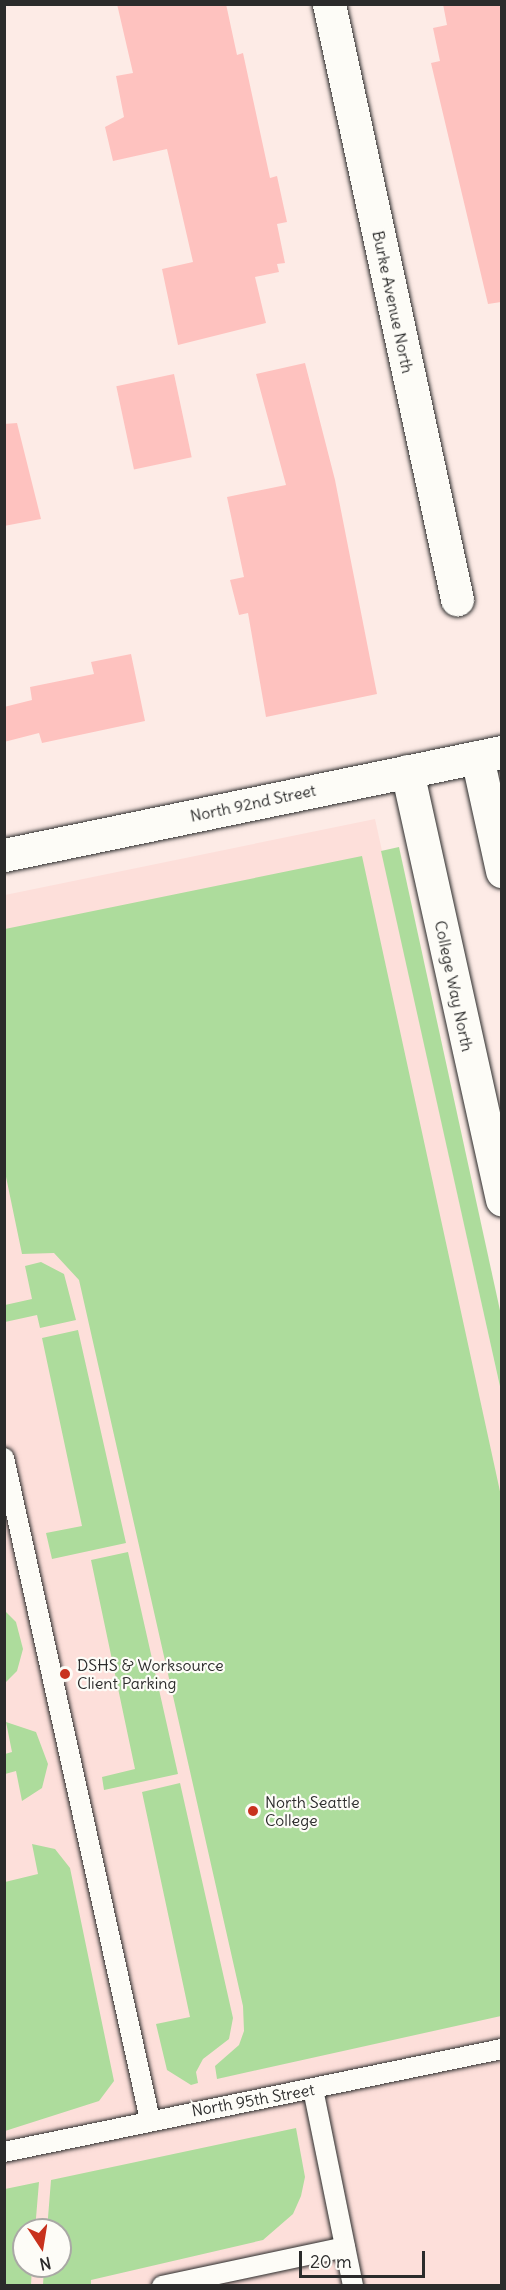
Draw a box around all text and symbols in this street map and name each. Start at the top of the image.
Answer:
street label: Burke Avenue North [369,229,417,375]
street label: North 92nd Street [188,780,318,826]
street label: College Way North [431,919,477,1053]
place label: DSHS & Worksource Client Parking [77,1655,224,1693]
marker: DSHS & Worksource Client Parking [58,1667,72,1681]
place label: North Seattle College [265,1792,360,1830]
marker: North Seattle College [246,1804,260,1818]
street label: North 95th Street [190,2080,316,2120]
north arrow [12,2218,72,2278]
scale bar [302,2239,428,2277]
text: 20 m [310,2250,352,2273]
text: N [38,2253,53,2275]

